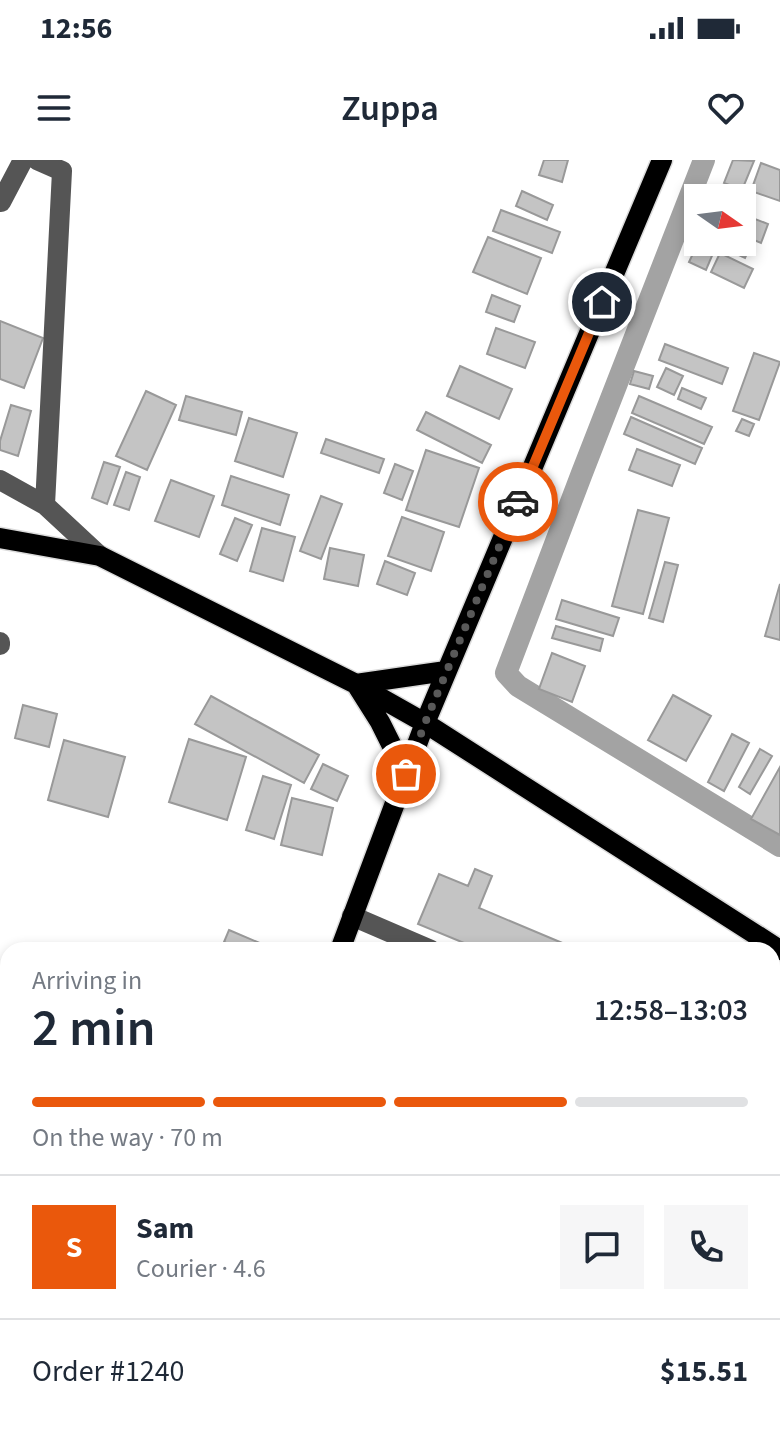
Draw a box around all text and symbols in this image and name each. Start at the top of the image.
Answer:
text: 12:56 [40,7,112,50]
text: Zuppa [341,83,439,134]
icon: menu [32,86,76,130]
icon: heart [704,86,748,130]
north arrow [684,184,756,256]
map controls [684,184,756,256]
pin [568,268,636,336]
icon: home [580,280,624,324]
courier [478,462,558,542]
icon: car [496,480,540,524]
pin [372,740,440,808]
icon: bag [384,752,428,796]
text: Arriving in [32,962,142,999]
text: 12:58–13:03 [594,989,748,1032]
text: 2 min [32,992,156,1066]
text: On the way · 70 m [32,1119,223,1156]
button: chat [560,1205,644,1289]
button: phone [664,1205,748,1289]
text: Sam [136,1207,194,1250]
text: S [66,1226,82,1269]
text: Courier · 4.6 [136,1250,266,1287]
text: Order #1240 [32,1350,185,1393]
text: $15.51 [660,1350,748,1393]

